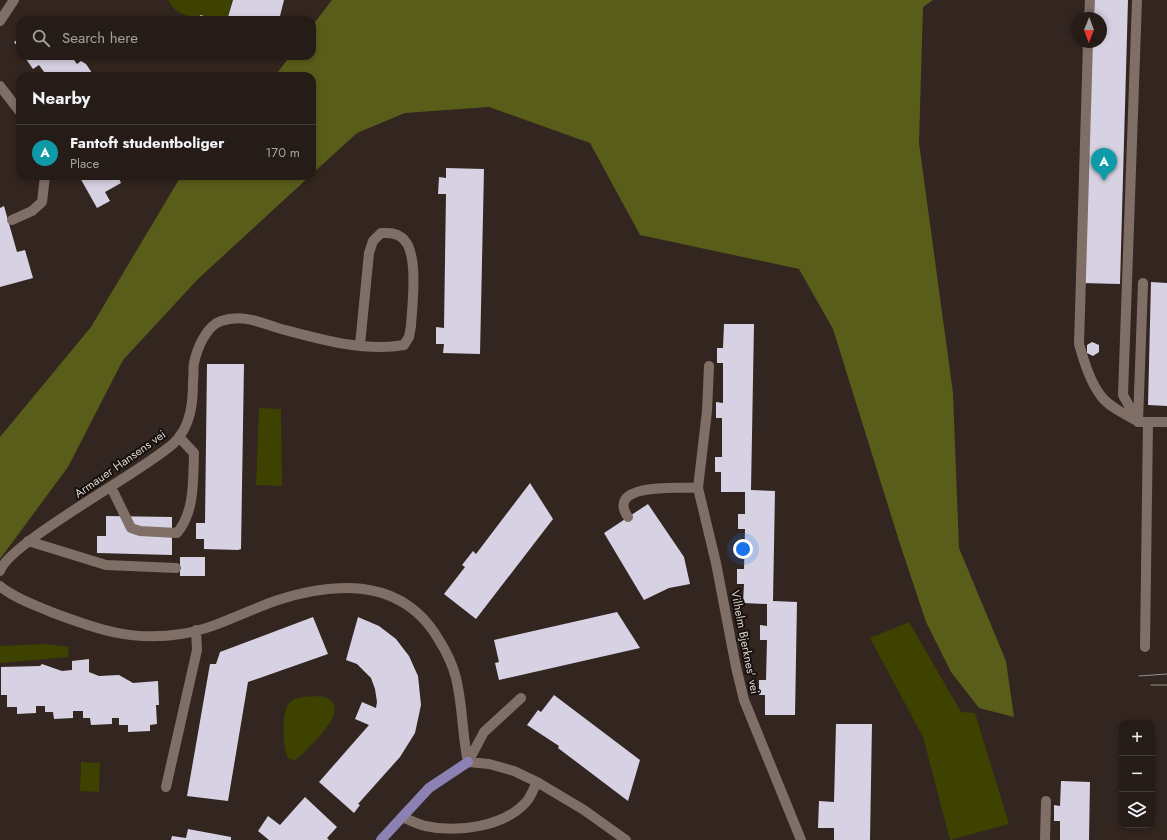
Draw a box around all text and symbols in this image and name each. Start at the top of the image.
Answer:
north arrow [1071,12,1107,48]
search box [16,16,316,60]
icon: search [30,27,52,49]
text: Search here [62,27,138,49]
text: Nearby [32,86,90,110]
text: Fantoft studentboliger [70,132,224,154]
text: A [40,143,50,162]
text: 170 m [265,143,300,162]
pin: A [1091,148,1117,181]
text: Place [70,154,99,173]
street label: Armauer Hansens vei [71,426,169,502]
your location [733,539,753,559]
street label: Vilhelm Bjerknes' vei [726,588,764,696]
map controls [1119,720,1155,828]
button: + [1119,720,1155,756]
button: − [1119,756,1155,792]
button: layers [1119,792,1155,828]

